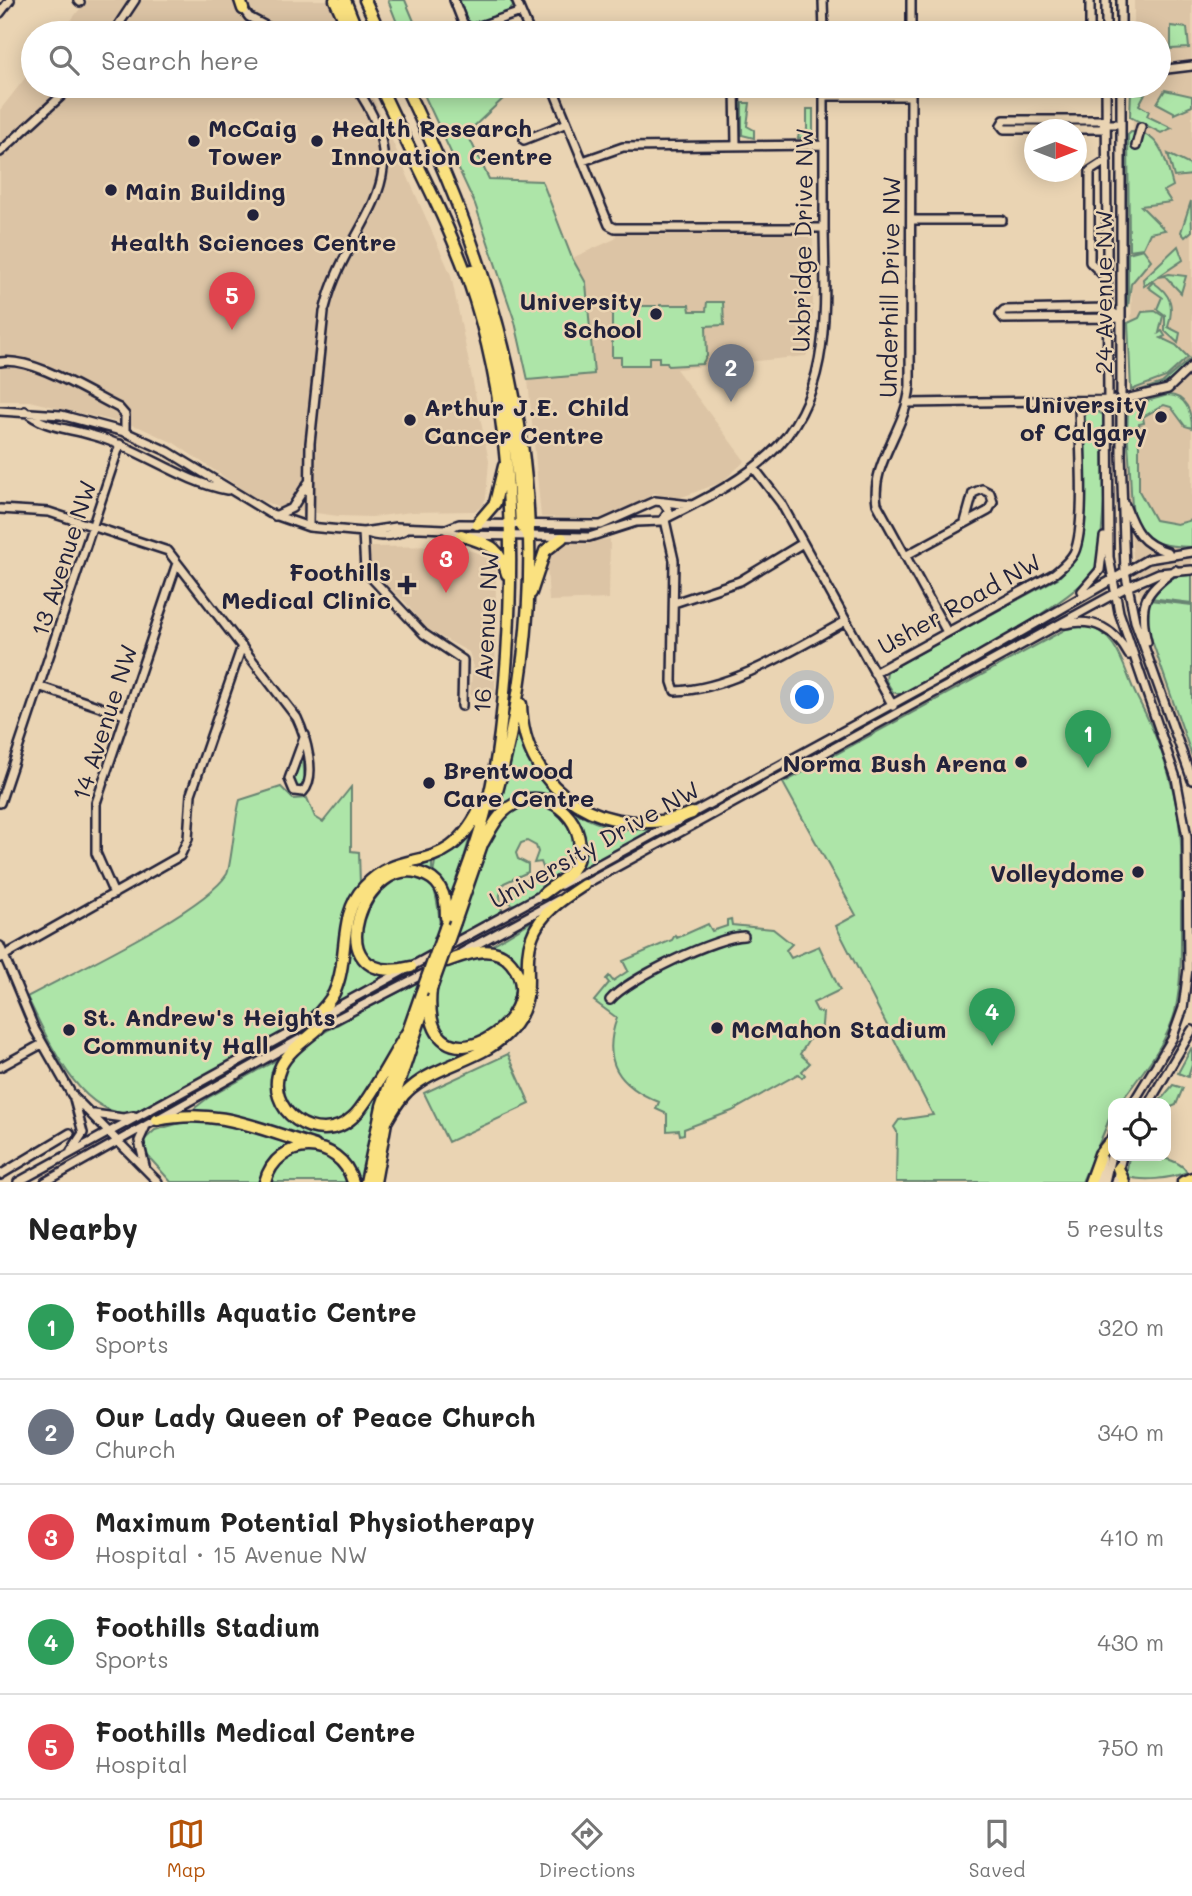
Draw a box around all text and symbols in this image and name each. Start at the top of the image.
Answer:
search box [21,21,1171,98]
icon: search [45,41,83,79]
text: Search here [101,43,259,77]
place label: McCaig Tower [208,112,297,171]
place label: Health Research Innovation Centre [331,112,552,171]
north arrow [1024,119,1087,182]
street label: Uxbridge Drive NW [785,128,819,352]
marker: McCaig Tower [186,133,202,149]
marker: Health Research Innovation Centre [309,133,325,149]
place label: Main Building [125,175,286,206]
street label: Underhill Drive NW [872,176,906,398]
marker: Main Building [103,182,119,198]
marker: Health Sciences Centre [245,207,261,223]
street label: 24 Avenue NW [1087,210,1118,374]
place label: Health Sciences Centre [110,226,396,257]
pin: 5 [209,272,255,330]
place label: University School [520,285,642,344]
marker: University School [648,306,664,322]
pin: 2 [708,344,754,402]
place label: University of Calgary [1020,388,1147,447]
place label: Arthur J.E. Child Cancer Centre [424,391,629,450]
marker: University of Calgary [1153,409,1169,425]
marker: Arthur J.E. Child Cancer Centre [402,412,418,428]
street label: 13 Avenue NW [23,476,103,640]
pin: 3 [423,535,469,593]
street label: Usher Road NW [872,545,1046,661]
street label: 16 Avenue NW [465,550,505,714]
place label: Foothills Medical Clinic [221,556,391,615]
marker: Foothills Medical Clinic [397,575,417,595]
street label: 14 Avenue NW [64,640,144,804]
your location [790,680,824,714]
pin: 1 [1065,710,1111,768]
place label: Norma Bush Arena [783,747,1007,778]
place label: Brentwood Care Centre [443,754,594,813]
marker: Norma Bush Arena [1013,754,1029,770]
street label: University Drive NW [483,773,705,915]
marker: Brentwood Care Centre [421,775,437,791]
place label: Volleydome [990,857,1124,888]
marker: Volleydome [1130,864,1146,880]
pin: 4 [969,988,1015,1046]
place label: St. Andrew's Heights Community Hall [83,1001,336,1060]
place label: McMahon Stadium [731,1013,946,1044]
marker: McMahon Stadium [709,1020,725,1036]
marker: St. Andrew's Heights Community Hall [61,1022,77,1038]
map controls [1108,1098,1171,1161]
button: locate [1108,1098,1171,1161]
text: Nearby [28,1208,138,1248]
text: 5 results [1067,1213,1164,1243]
text: Foothills Aquatic Centre [95,1295,416,1329]
text: 1 [46,1312,56,1342]
text: 320 m [1098,1312,1164,1342]
text: Sports [95,1329,169,1359]
text: Our Lady Queen of Peace Church [95,1400,535,1434]
text: 2 [45,1417,57,1447]
text: 340 m [1097,1417,1164,1447]
text: Church [95,1434,175,1464]
text: Maximum Potential Physiotherapy [95,1505,535,1539]
text: 3 [44,1522,58,1552]
text: 410 m [1100,1522,1164,1552]
text: Hospital · 15 Avenue NW [95,1539,368,1569]
text: Foothills Stadium [95,1610,320,1644]
text: 4 [44,1627,58,1657]
text: 430 m [1097,1627,1164,1657]
text: Sports [95,1644,169,1674]
text: Foothills Medical Centre [95,1715,415,1749]
text: 5 [44,1732,58,1762]
text: 750 m [1098,1732,1164,1762]
text: Hospital [95,1749,188,1779]
tab: Map [167,1815,205,1882]
tab: Directions [539,1815,635,1882]
tab: Saved [969,1815,1025,1882]

